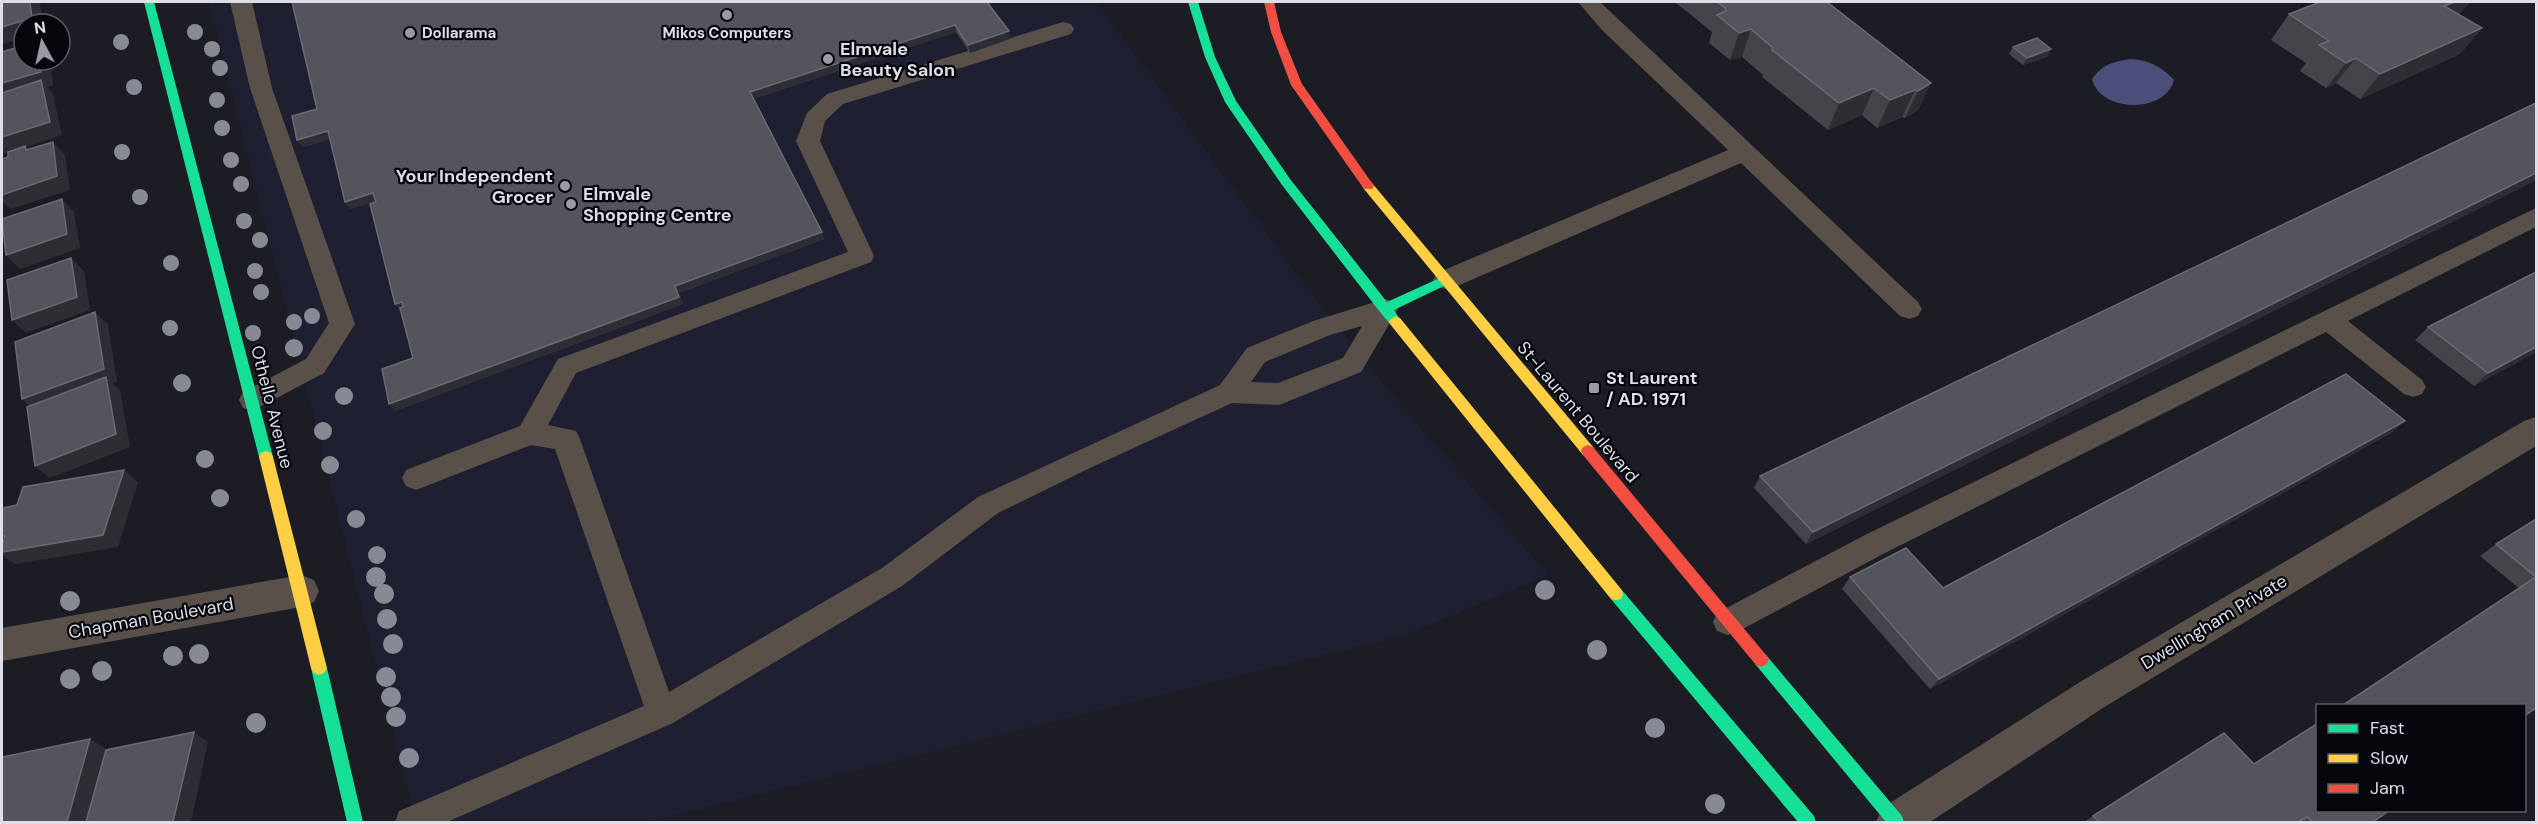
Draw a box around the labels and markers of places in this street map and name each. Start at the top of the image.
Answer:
marker: Mikos Computers [720,8,734,22]
place label: Dollarama [422,23,496,43]
place label: Mikos Computers [663,23,791,43]
marker: Dollarama [403,26,417,40]
place label: Elmvale Beauty Salon [840,37,955,82]
marker: Elmvale Beauty Salon [821,52,835,66]
place label: Your Independent Grocer [396,164,553,209]
marker: Your Independent Grocer [558,179,572,193]
place label: Elmvale Shopping Centre [583,182,732,227]
marker: Elmvale Shopping Centre [564,197,578,211]
place label: St Laurent / AD. 1971 [1606,366,1698,411]
marker: St Laurent / AD. 1971 [1587,381,1601,395]

